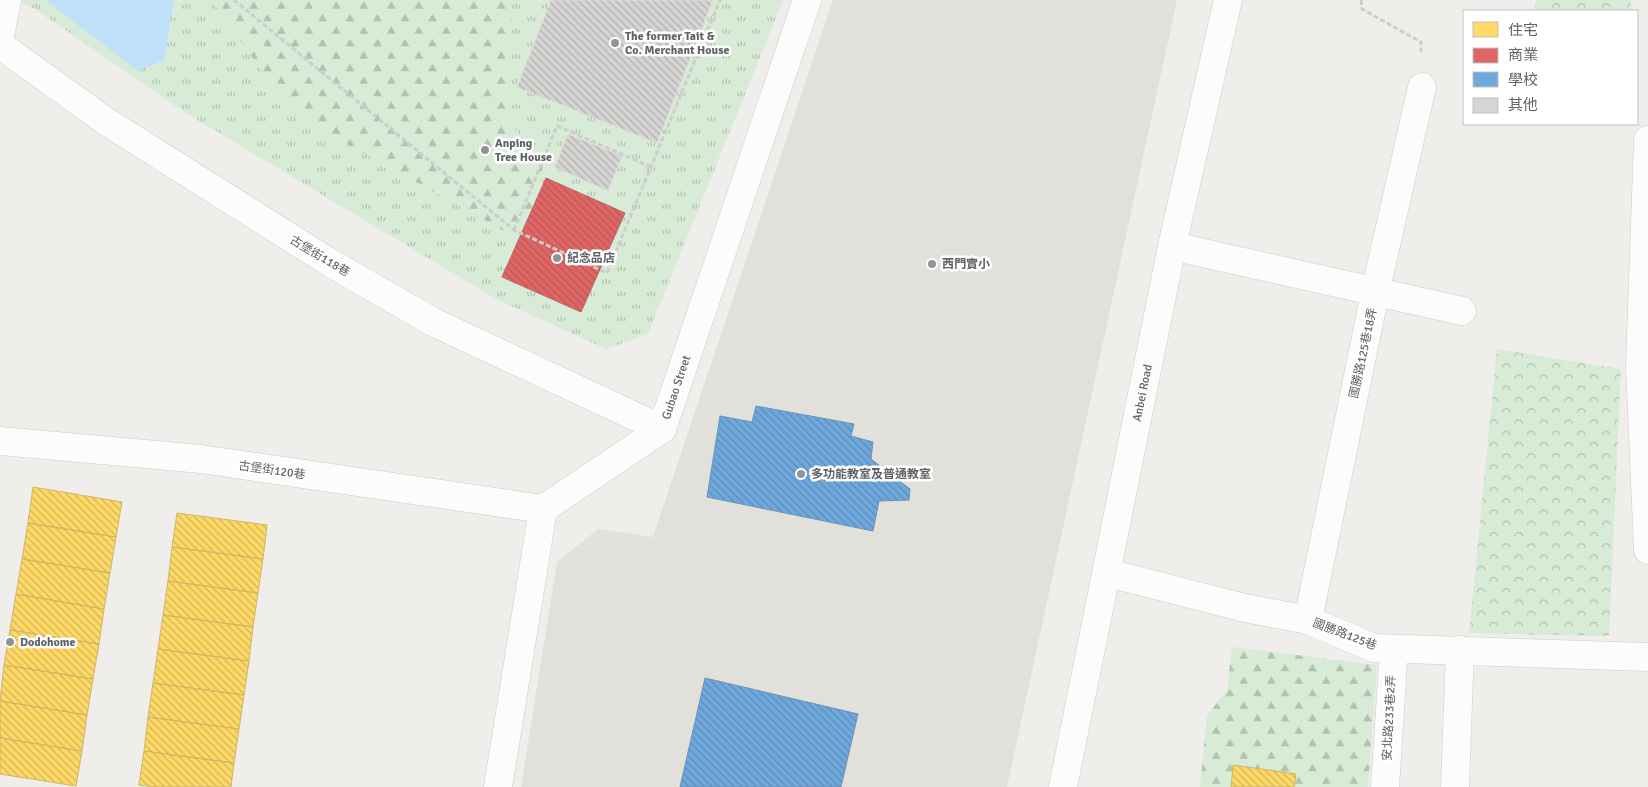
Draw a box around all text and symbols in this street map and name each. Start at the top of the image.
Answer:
legend [1463,10,1638,125]
text: 住宅 [1508,21,1538,39]
place label: The former Tait & Co. Merchant House [625,29,729,58]
marker: The former Tait & Co. Merchant House [609,37,621,49]
text: 商業 [1508,46,1538,64]
text: 學校 [1508,71,1538,89]
text: 其他 [1508,96,1538,114]
place label: Anping Tree House [495,136,552,165]
marker: Anping Tree House [479,144,491,156]
street label: 古堡街118巷 [287,233,353,280]
place label: 紀念品店 [567,251,615,266]
marker: 紀念品店 [551,252,563,264]
place label: 西門實小 [942,257,990,272]
marker: 西門實小 [926,258,938,270]
street label: 國勝路125巷18弄 [1347,306,1380,400]
street label: Gubao Street [659,353,694,422]
street label: Anbei Road [1130,363,1156,423]
street label: 古堡街120巷 [237,458,306,483]
place label: 多功能教室及普通教室 [811,467,931,482]
marker: 多功能教室及普通教室 [795,468,807,480]
street label: 國勝路125巷 [1311,615,1379,654]
place label: Dodohome [20,635,75,650]
marker: Dodohome [4,636,16,648]
street label: 安北路233巷2弄 [1380,675,1399,761]

